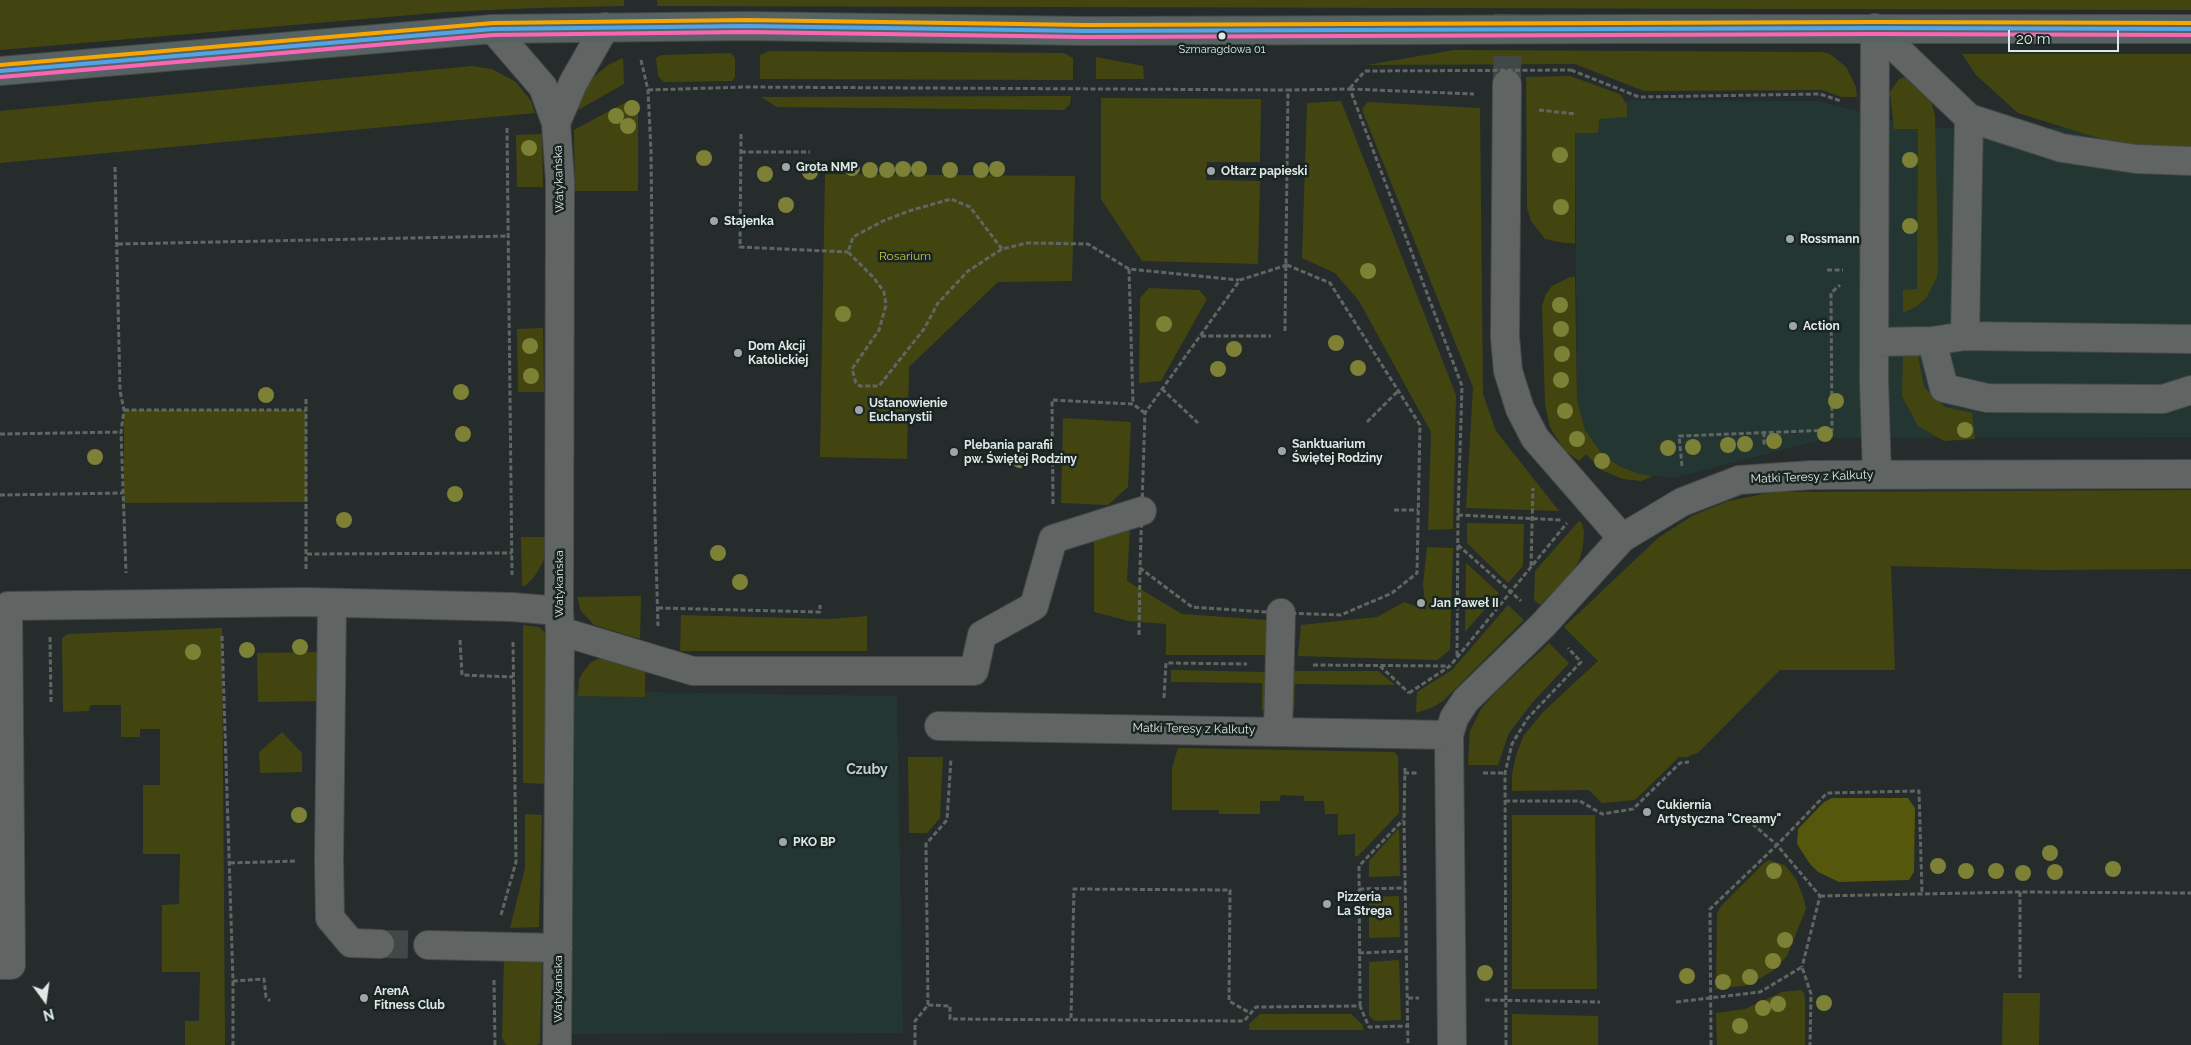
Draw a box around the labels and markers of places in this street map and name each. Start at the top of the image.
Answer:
marker: Szmaragdowa 01 [1217,31,1227,41]
place label: Szmaragdowa 01 [1178,43,1266,57]
place label: Grota NMP [796,160,858,174]
marker: Grota NMP [780,161,792,173]
place label: Ołtarz papieski [1221,164,1307,178]
marker: Ołtarz papieski [1205,165,1217,177]
place label: Stajenka [724,214,774,228]
marker: Stajenka [708,215,720,227]
place label: Rossmann [1800,232,1859,246]
marker: Rossmann [1784,233,1796,245]
place label: Action [1803,319,1840,333]
marker: Action [1787,320,1799,332]
place label: Dom Akcji Katolickiej [748,339,808,367]
marker: Dom Akcji Katolickiej [732,347,744,359]
place label: Ustanowienie Eucharystii [869,396,947,424]
marker: Ustanowienie Eucharystii [853,404,865,416]
place label: Sanktuarium Świętej Rodziny [1292,437,1383,465]
place label: Plebania parafii pw. Świętej Rodziny [964,438,1077,466]
marker: Sanktuarium Świętej Rodziny [1276,445,1288,457]
marker: Plebania parafii pw. Świętej Rodziny [948,446,960,458]
place label: Jan Paweł II [1431,596,1499,610]
marker: Jan Paweł II [1415,597,1427,609]
place label: Cukiernia Artystyczna "Creamy" [1657,798,1781,826]
marker: Cukiernia Artystyczna "Creamy" [1641,806,1653,818]
place label: PKO BP [793,835,836,849]
marker: PKO BP [777,836,789,848]
place label: Pizzeria La Strega [1337,890,1392,918]
marker: Pizzeria La Strega [1321,898,1333,910]
place label: ArenA Fitness Club [374,984,445,1012]
marker: ArenA Fitness Club [358,992,370,1004]

